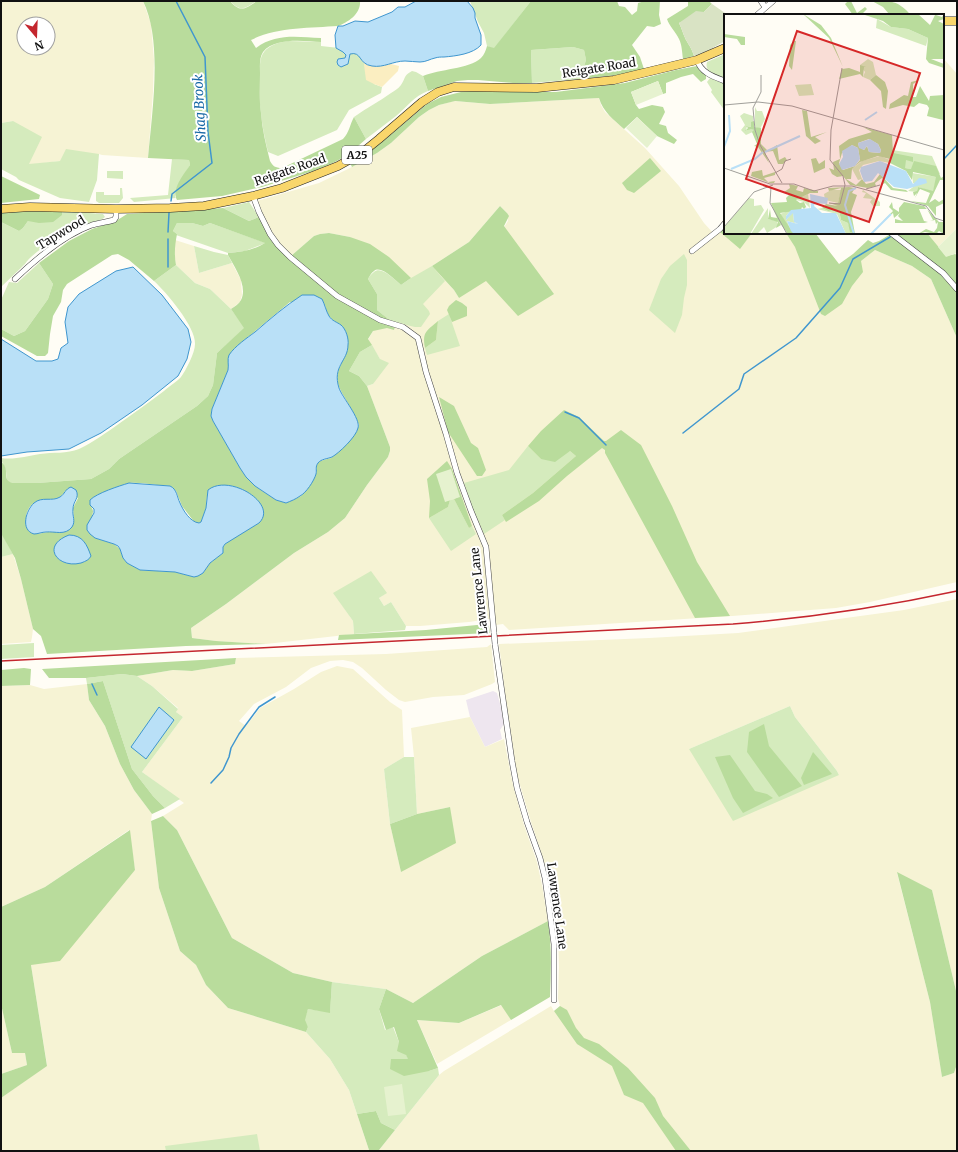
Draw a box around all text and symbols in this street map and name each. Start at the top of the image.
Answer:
inset map [724,14,944,234]
north arrow [16,16,56,56]
text: N [33,37,46,54]
street label: Reigate Road [561,54,637,81]
water label: Shag Brook [189,74,210,142]
road number: A25 [342,146,372,164]
street label: Reigate Road [252,150,328,189]
street label: Tapwood [34,212,88,253]
street label: Lawrence Lane [466,547,491,635]
street label: Lawrence Lane [544,862,571,950]

